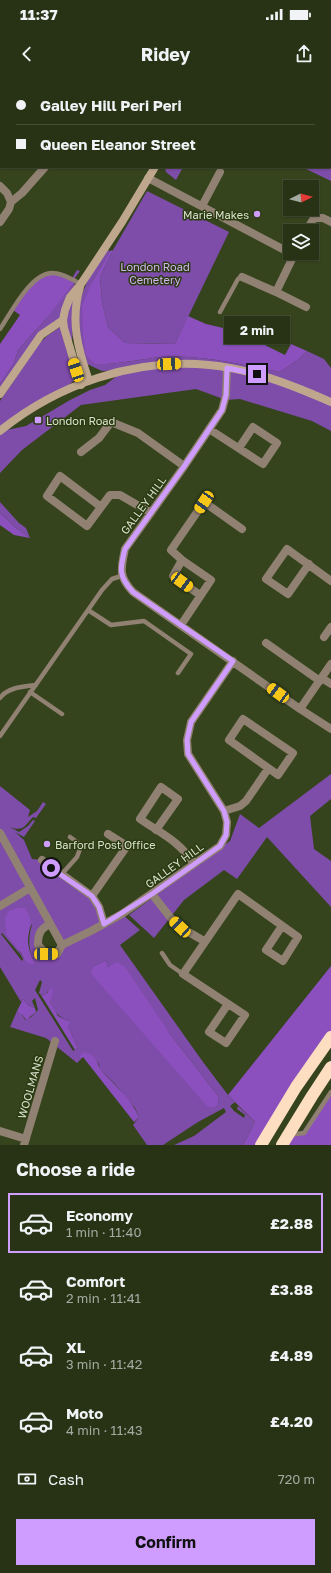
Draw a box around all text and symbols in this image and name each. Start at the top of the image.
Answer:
text: 11:37 [20,5,58,23]
icon: back [16,43,38,65]
text: Ridey [141,43,190,65]
icon: share [293,43,315,65]
text: Galley Hill Peri Peri [40,96,182,114]
text: Queen Eleanor Street [40,135,196,153]
north arrow [283,180,319,216]
map controls [283,180,319,260]
place label: Marie Makes [183,208,249,221]
marker: Marie Makes [252,209,262,219]
button: layers [283,224,319,260]
park label: London Road Cemetery [120,260,190,286]
callout: 2 min [224,316,290,344]
text: 2 min [240,322,274,338]
car [67,357,85,383]
car [157,357,181,371]
route end [248,365,266,383]
place label: London Road [46,414,115,427]
marker: London Road [33,415,43,425]
street label: GALLEY HILL [118,473,169,536]
car [192,489,216,515]
car [169,570,195,594]
car [265,681,291,705]
place label: Barford Post Office [55,838,156,851]
marker: Barford Post Office [42,839,52,849]
street label: GALLEY HILL [143,839,206,890]
route start [42,859,60,877]
car [167,914,193,940]
car [34,948,58,960]
street label: WOOLMANS [15,1054,45,1120]
text: Choose a ride [16,1158,135,1180]
icon: car [18,1205,54,1241]
text: Economy [66,1206,133,1224]
text: £2.88 [270,1214,313,1232]
text: 1 min · 11:40 [66,1224,141,1240]
icon: car [18,1271,54,1307]
text: Comfort [66,1272,125,1290]
text: £3.88 [270,1280,313,1298]
text: 2 min · 11:41 [66,1290,141,1306]
icon: car [18,1337,54,1373]
text: XL [66,1338,85,1356]
text: £4.89 [270,1346,313,1364]
text: 3 min · 11:42 [66,1356,142,1372]
icon: car [18,1403,54,1439]
text: Moto [66,1404,103,1422]
text: £4.20 [270,1412,313,1430]
text: 4 min · 11:43 [66,1422,143,1438]
icon: cash [16,1468,38,1490]
text: Cash [48,1470,84,1488]
text: 720 m [278,1471,315,1487]
button: Confirm [16,1519,315,1565]

